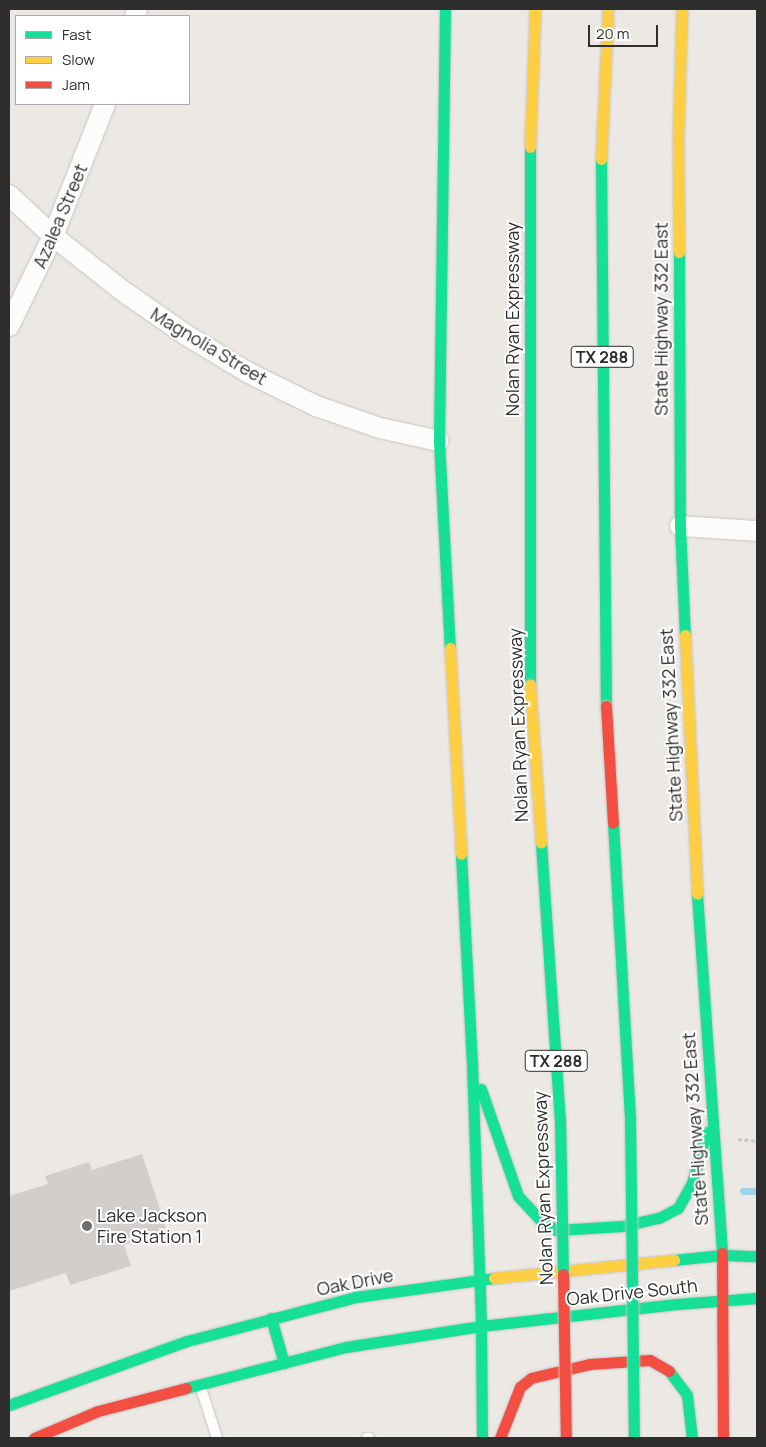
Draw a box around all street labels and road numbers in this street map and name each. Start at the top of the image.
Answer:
street label: Azalea Street [28,161,92,271]
street label: Nolan Ryan Expressway [501,222,523,416]
street label: State Highway 332 East [650,222,672,416]
street label: Magnolia Street [147,303,271,389]
road number: TX 288 [570,344,634,371]
street label: Nolan Ryan Expressway [504,628,532,822]
street label: State Highway 332 East [655,628,687,822]
street label: State Highway 332 East [677,1032,713,1226]
road number: TX 288 [524,1048,588,1074]
street label: Nolan Ryan Expressway [529,1091,557,1285]
street label: Oak Drive [315,1264,395,1300]
street label: Oak Drive South [565,1274,699,1310]

